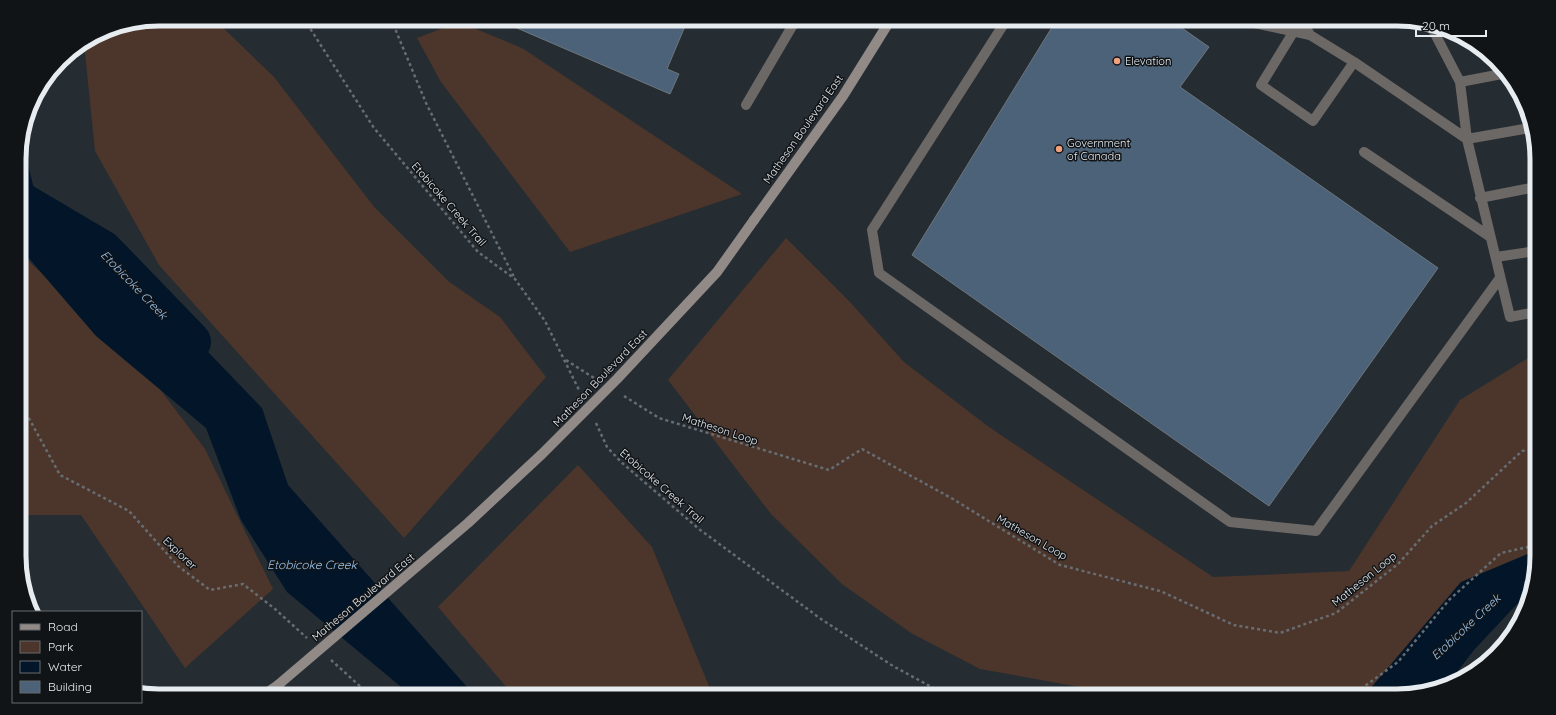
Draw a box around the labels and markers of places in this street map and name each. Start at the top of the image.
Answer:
place label: Elevation [1125,54,1171,68]
marker: Elevation [1112,56,1122,66]
place label: Government of Canada [1067,136,1130,163]
marker: Government of Canada [1054,144,1064,154]

